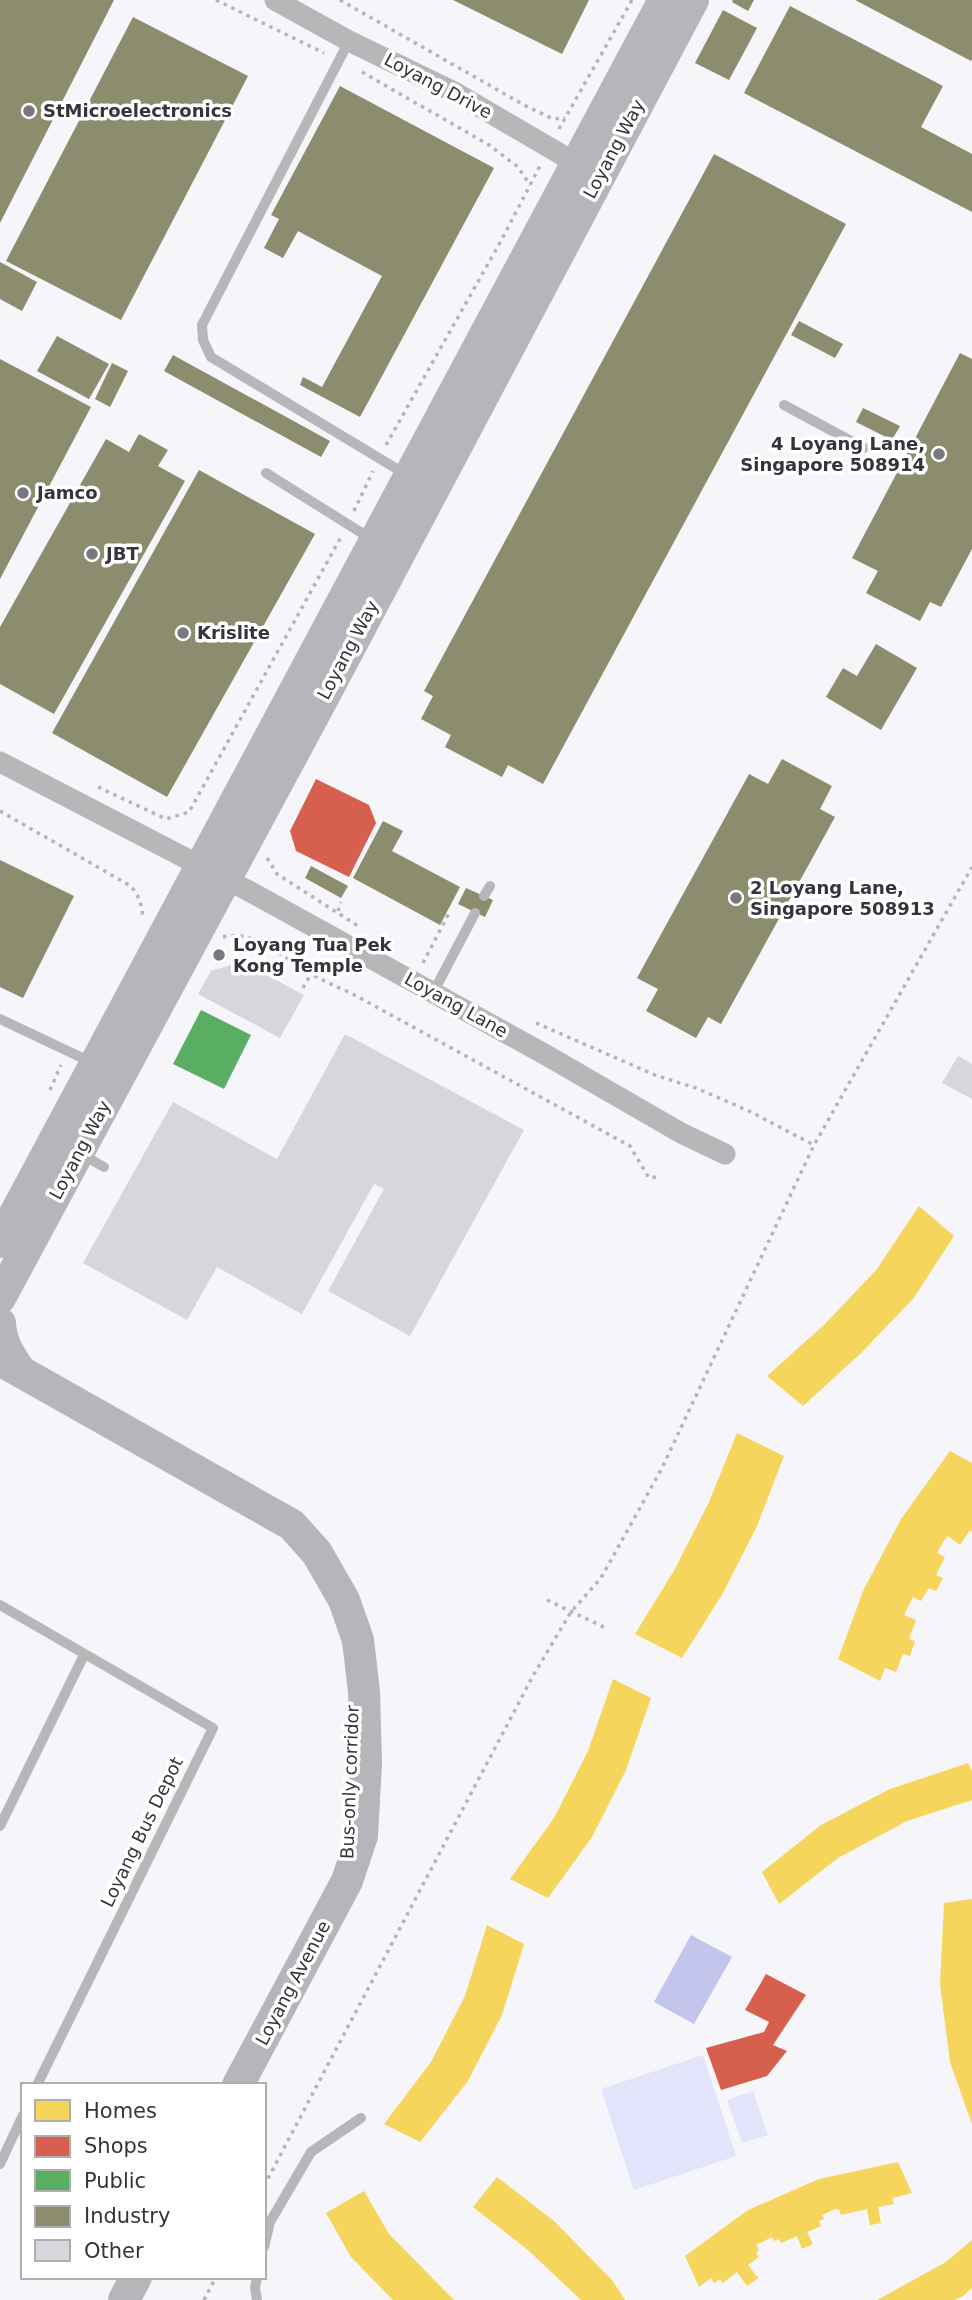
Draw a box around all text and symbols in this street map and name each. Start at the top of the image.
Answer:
street label: Loyang Drive [381,48,496,123]
street label: Loyang Way [579,95,649,202]
place label: StMicroelectronics [43,100,232,121]
marker: StMicroelectronics [21,103,37,119]
place label: 4 Loyang Lane, Singapore 508914 [740,433,925,475]
marker: 4 Loyang Lane, Singapore 508914 [931,446,947,462]
place label: Jamco [35,482,98,503]
marker: Jamco [15,485,31,501]
place label: JBT [104,543,139,564]
marker: JBT [84,546,100,562]
street label: Loyang Way [313,596,383,703]
place label: Krislite [197,622,270,643]
marker: Krislite [175,625,191,641]
place label: 2 Loyang Lane, Singapore 508913 [750,877,935,919]
marker: 2 Loyang Lane, Singapore 508913 [728,890,744,906]
place label: Loyang Tua Pek Kong Temple [233,934,393,976]
marker: Loyang Tua Pek Kong Temple [211,947,227,963]
street label: Loyang Lane [401,968,511,1042]
street label: Loyang Way [45,1096,115,1203]
street label: Bus-only corridor [336,1704,363,1859]
street label: Loyang Bus Depot [96,1753,187,1910]
street label: Loyang Avenue [251,1917,334,2049]
legend [21,2083,266,2279]
text: Homes [84,2099,157,2123]
text: Shops [84,2134,148,2158]
text: Public [84,2169,146,2193]
text: Industry [84,2204,170,2228]
text: Other [84,2239,144,2263]

